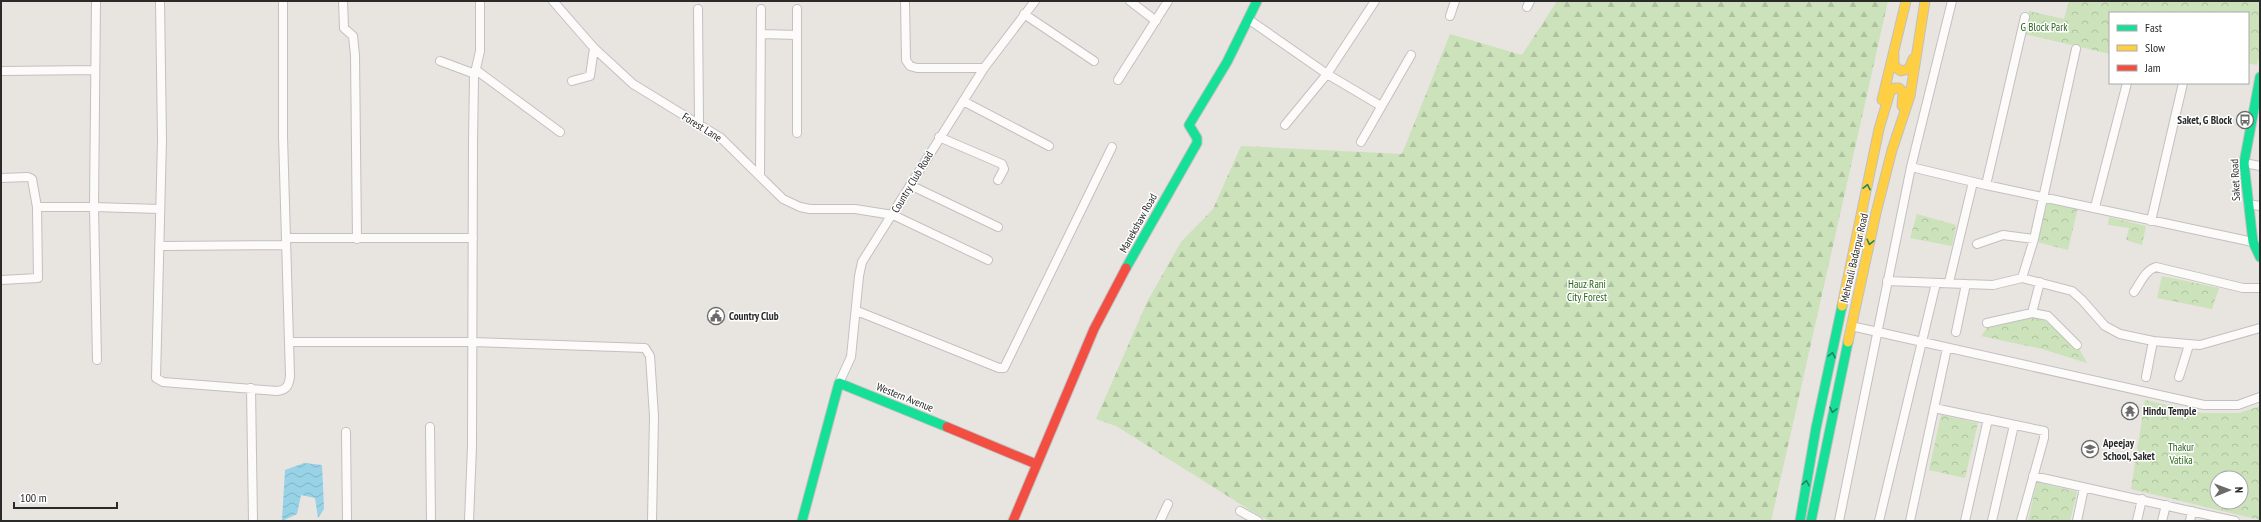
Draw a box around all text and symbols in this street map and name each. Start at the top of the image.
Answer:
legend [2109,12,2249,84]
park label: G Block Park [2021,20,2068,34]
text: Fast [2145,20,2163,35]
text: Slow [2145,40,2166,55]
text: Jam [2144,60,2161,75]
street label: Forest Lane [680,109,725,145]
bus stop icon: Saket, G Block [2235,110,2255,130]
place label: Saket, G Block [2177,113,2232,127]
street label: Country Club Road [888,148,936,215]
street label: Saket Road [2227,158,2243,201]
one-way arrow [1863,184,1871,190]
street label: Manekshaw Road [1116,191,1160,255]
street label: Mehrauli Badarpur Road [1837,212,1871,304]
one-way arrow [1866,239,1874,245]
park label: Hauz Rani City Forest [1567,277,1607,304]
public building icon: Country Club [706,306,726,326]
place label: Country Club [729,309,779,323]
one-way arrow [1827,352,1835,358]
street label: Western Avenue [874,379,936,415]
temple icon: Hindu Temple [2120,401,2140,421]
place label: Hindu Temple [2143,404,2197,418]
one-way arrow [1829,407,1837,413]
place label: Apeejay School, Saket [2102,436,2156,463]
school or university icon: Apeejay School, Saket [2080,439,2100,459]
park label: Thakur Vatika [2168,440,2194,467]
north arrow [2209,470,2249,510]
one-way arrow [1801,479,1810,486]
scale bar [14,484,117,510]
text: N [2232,487,2246,493]
text: 100 m [20,490,47,505]

